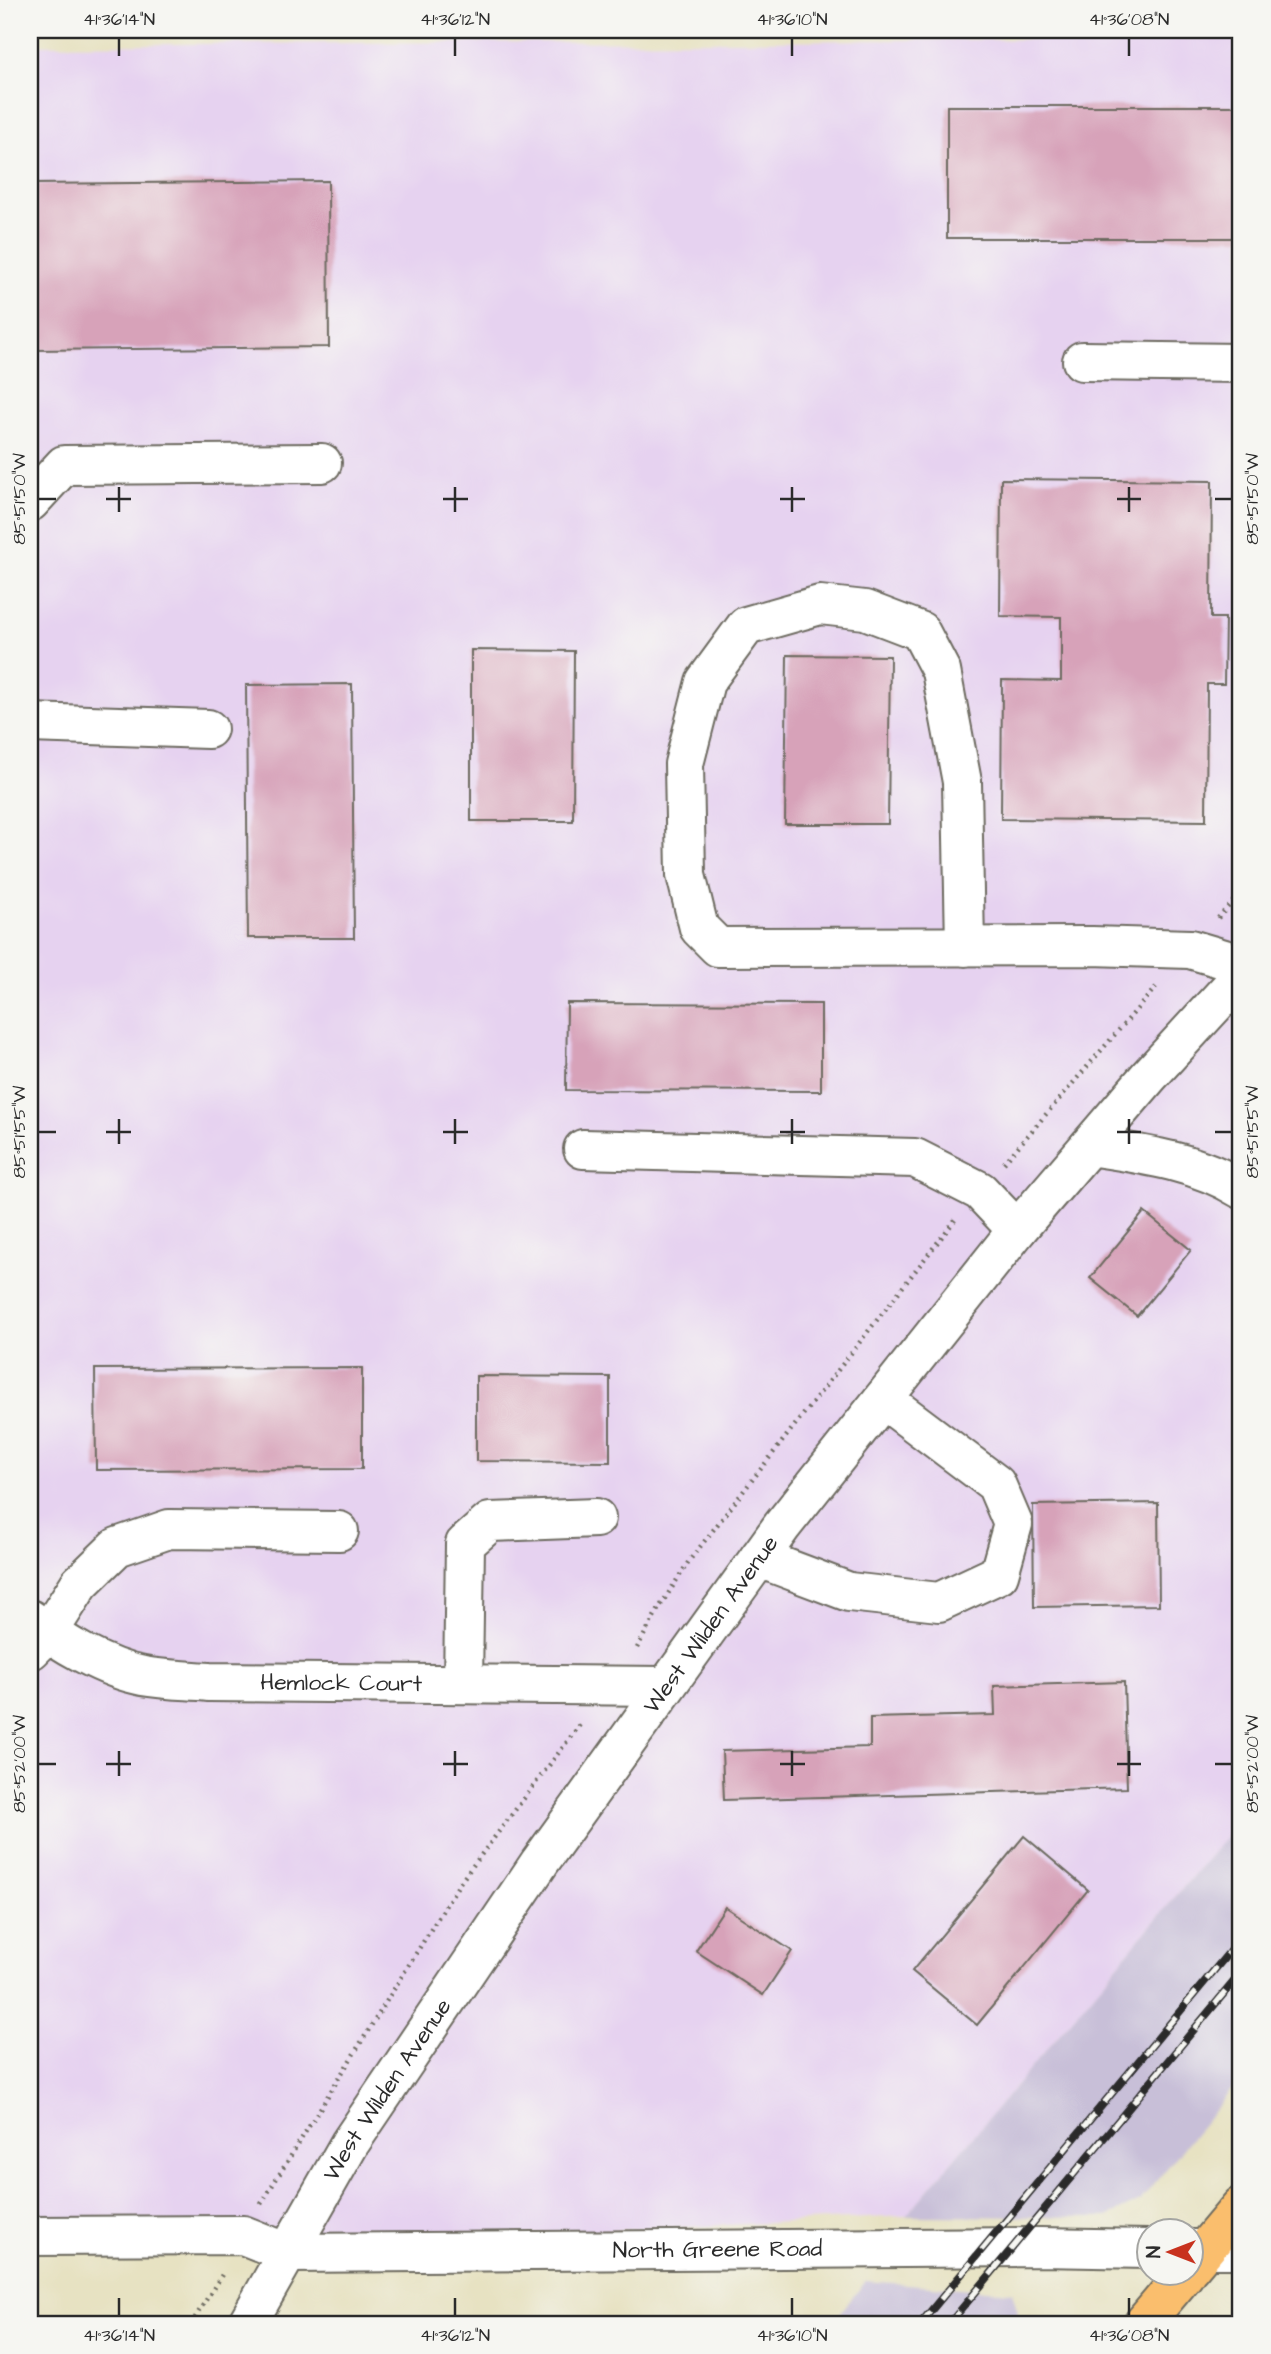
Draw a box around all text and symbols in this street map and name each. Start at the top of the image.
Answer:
text: 41°36'14"N [83,7,155,32]
text: 41°36'12"N [420,7,490,32]
text: 41°36'10"N [756,7,828,32]
text: 41°36'08"N [1089,7,1169,32]
text: 85°51'50"W [7,453,32,545]
text: 85°51'50"W [1240,453,1265,545]
text: 85°51'55"W [7,1085,32,1179]
text: 85°51'55"W [1240,1085,1265,1179]
street label: West Wilden Avenue [636,1529,786,1720]
street label: Hemlock Court [260,1666,423,1700]
text: 85°52'00"W [7,1715,32,1813]
text: 85°52'00"W [1240,1715,1265,1813]
street label: West Wilden Avenue [316,1992,459,2187]
north arrow [1134,2218,1204,2288]
street label: North Greene Road [613,2233,823,2266]
text: N [1141,2246,1168,2258]
text: 41°36'14"N [83,2323,155,2348]
text: 41°36'12"N [420,2323,490,2348]
text: 41°36'10"N [756,2323,828,2348]
text: 41°36'08"N [1089,2323,1169,2348]

